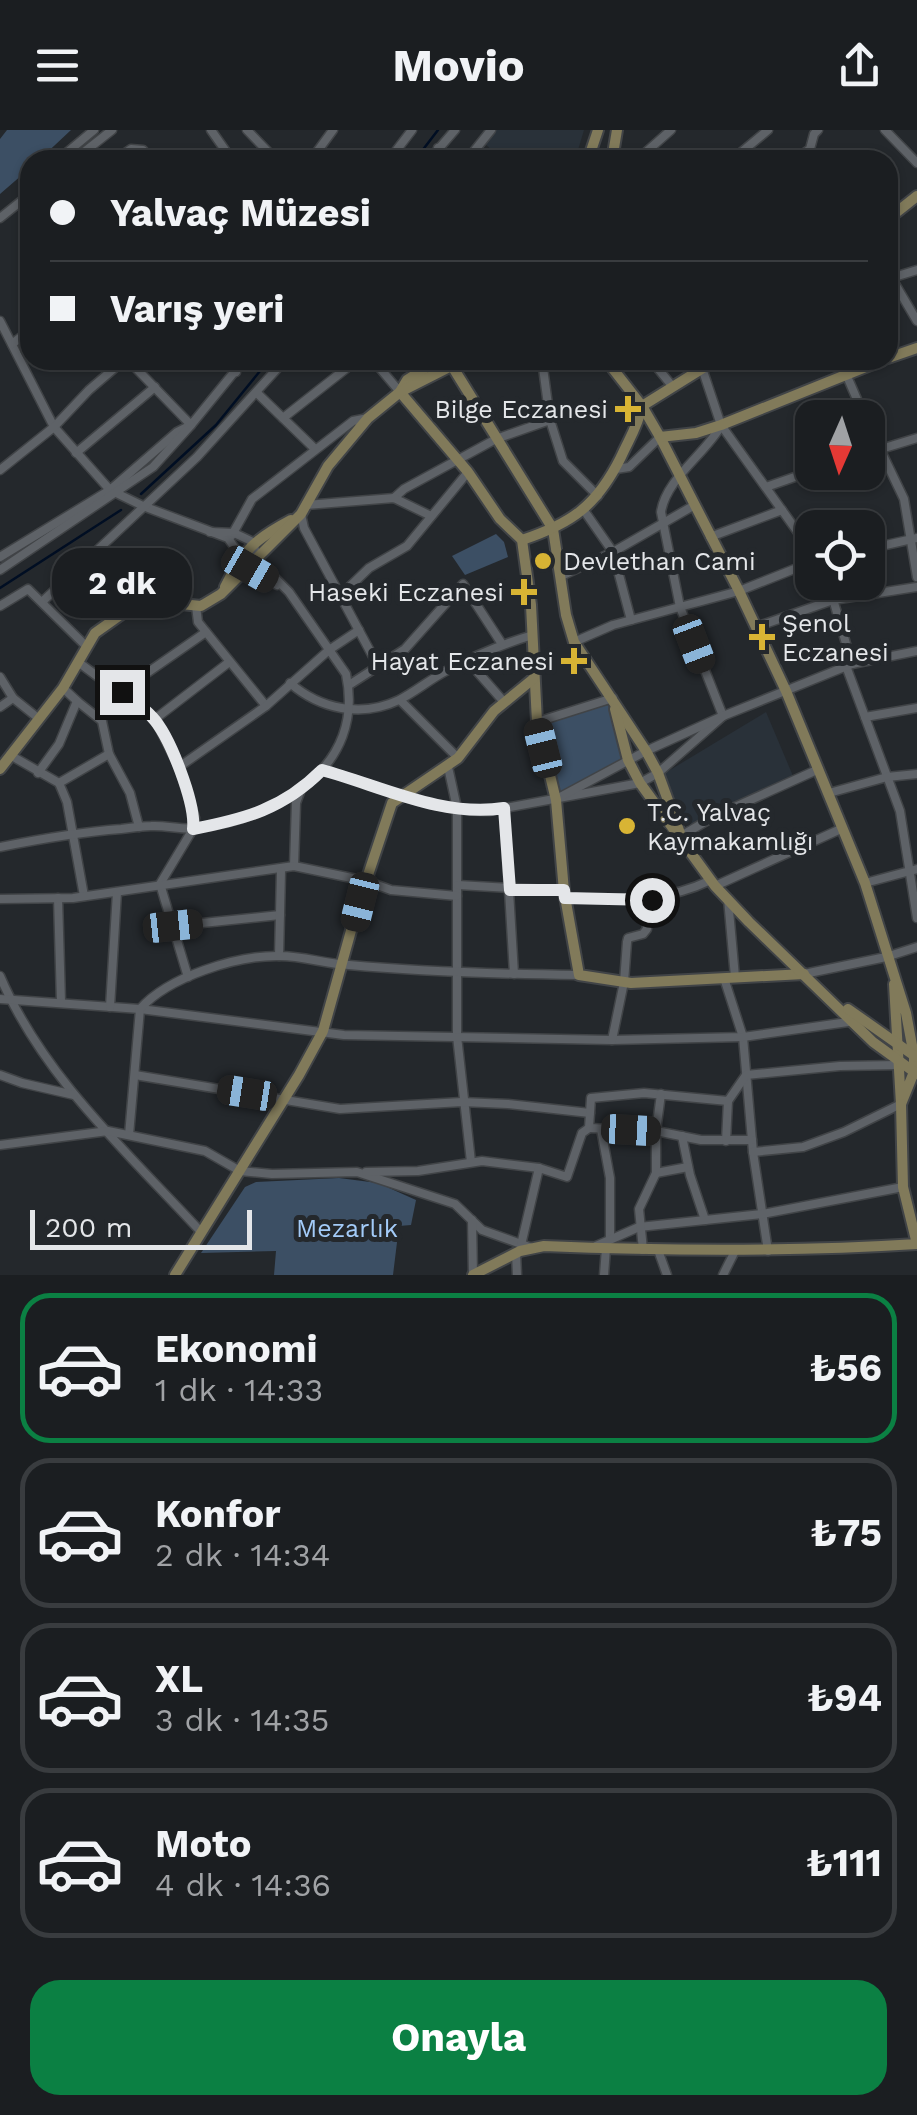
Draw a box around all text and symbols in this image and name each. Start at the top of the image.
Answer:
icon: menu [30,38,85,93]
icon: share [832,38,887,93]
text: Movio [392,39,525,92]
text: Yalvaç Müzesi [110,191,371,235]
text: Varış yeri [110,287,284,331]
place label: Bilge Eczanesi [434,395,608,424]
marker: Bilge Eczanesi [617,398,639,420]
north arrow [795,400,885,490]
map controls [795,400,885,600]
button: locate [795,510,885,600]
car [217,541,283,597]
callout: 2 dk [52,547,192,617]
place label: Devlethan Cami [563,547,756,576]
marker: Devlethan Cami [532,550,554,572]
text: 2 dk [88,564,156,602]
place label: Haseki Eczanesi [308,578,504,607]
marker: Haseki Eczanesi [513,581,535,603]
place label: Şenol Eczanesi [782,609,889,667]
car [669,611,719,677]
marker: Şenol Eczanesi [751,626,773,648]
place label: Hayat Eczanesi [370,647,554,676]
marker: Hayat Eczanesi [563,650,585,672]
route end [100,670,145,715]
car [521,715,565,781]
place label: T.C. Yalvaç Kaymakamlığı [647,798,814,856]
marker: T.C. Yalvaç Kaymakamlığı [616,815,638,837]
car [338,869,382,935]
route start [630,878,675,923]
car [142,908,204,944]
car [215,1073,279,1113]
car [600,1113,662,1147]
scale bar [30,1205,252,1250]
text: 200 m [45,1211,132,1244]
park label: Mezarlık [296,1214,398,1243]
icon: car [35,1323,125,1413]
text: Ekonomi [155,1327,318,1371]
text: ₺56 [809,1346,882,1390]
text: 1 dk · 14:33 [155,1371,323,1409]
icon: car [35,1488,125,1578]
text: Konfor [155,1492,281,1536]
text: ₺75 [810,1511,882,1555]
text: 2 dk · 14:34 [155,1536,330,1574]
icon: car [35,1653,125,1743]
text: XL [155,1657,203,1701]
text: ₺94 [807,1676,882,1720]
text: 3 dk · 14:35 [155,1701,329,1739]
icon: car [35,1818,125,1908]
text: Moto [155,1822,251,1866]
text: ₺111 [806,1841,882,1885]
text: 4 dk · 14:36 [155,1866,331,1904]
button: Onayla [30,1980,887,2095]

